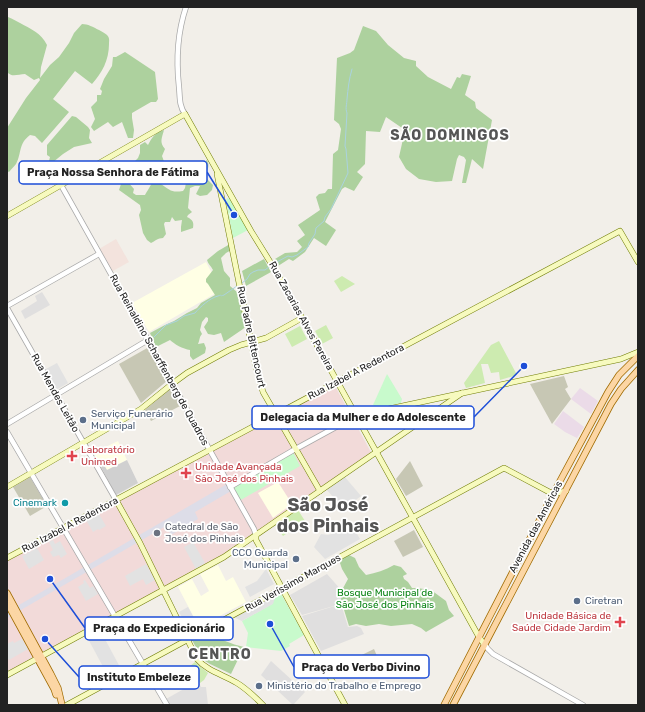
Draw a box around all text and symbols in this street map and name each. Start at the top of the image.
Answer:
district label: SÃO DOMINGOS [390,126,510,144]
callout: Praça Nossa Senhora de Fátima [19,161,207,184]
text: Praça Nossa Senhora de Fátima [27,166,199,179]
street label: Rua Zacarias Alves Pereira [266,259,336,373]
street label: Rua Reinaldino Scharffenberg de Quadros [107,272,211,448]
street label: Rua Padre Bittencourt [234,285,268,389]
street label: Rua Izabel A Redentora [306,341,406,403]
street label: Rua Mendes Leitão [28,352,82,435]
callout: Delegacia da Mulher e do Adolescente [252,406,474,429]
place label: Serviço Funerário Municipal [91,408,173,432]
text: Delegacia da Mulher e do Adolescente [260,411,466,424]
marker: Serviço Funerário Municipal [78,415,88,425]
place label: Laboratório Unimed [81,444,135,468]
marker: Laboratório Unimed [66,450,78,462]
place label: Unidade Avançada São José dos Pinhais [195,461,293,485]
marker: Unidade Avançada São José dos Pinhais [180,467,192,479]
street label: Avenida das Américas [507,479,565,575]
street label: Rua Izabel A Redentora [20,494,120,556]
district label: São José dos Pinhais [277,494,379,537]
place label: Cinemark [13,497,58,509]
marker: Cinemark [60,498,70,508]
place label: Catedral de São José dos Pinhais [165,521,244,545]
marker: Catedral de São José dos Pinhais [152,528,162,538]
place label: CCO Guarda Municipal [232,547,288,571]
street label: Rua Veríssimo Marques [243,552,343,614]
marker: CCO Guarda Municipal [291,554,301,564]
park label: Bosque Municipal de São José dos Pinhais [336,587,434,611]
place label: Ciretran [585,595,623,607]
marker: Ciretran [572,596,582,606]
place label: Unidade Básica de Saúde Cidade Jardim [512,610,611,634]
marker: Unidade Básica de Saúde Cidade Jardim [614,616,626,628]
callout: Praça do Expedicionário [85,617,233,640]
text: Praça do Expedicionário [93,622,225,635]
district label: CENTRO [188,646,252,663]
callout: Praça do Verbo Divino [294,655,429,678]
text: Praça do Verbo Divino [302,661,421,674]
callout: Instituto Embeleze [79,666,199,689]
text: Instituto Embeleze [87,671,192,684]
place label: Ministério do Trabalho e Emprego [267,680,421,692]
marker: Ministério do Trabalho e Emprego [254,681,264,691]

